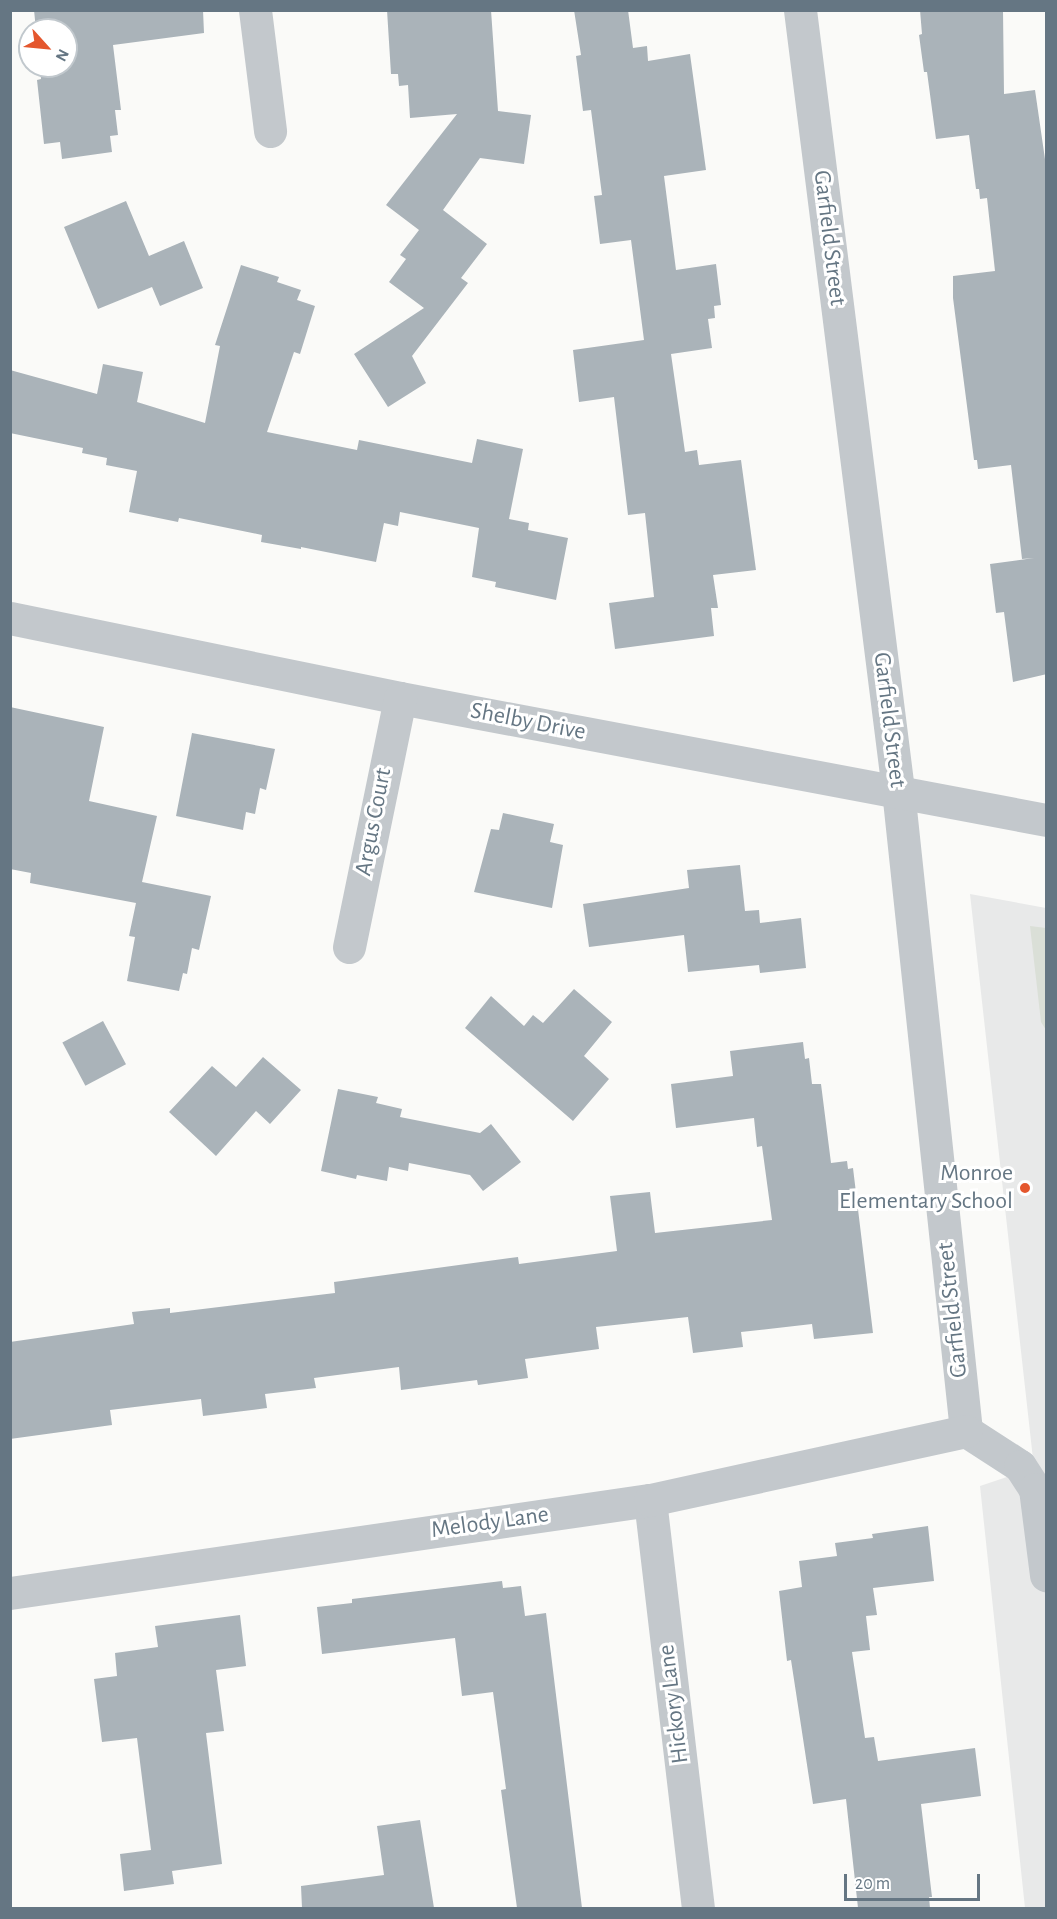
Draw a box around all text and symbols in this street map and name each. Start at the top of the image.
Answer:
north arrow [18,18,78,78]
text: N [53,47,72,64]
street label: Garfield Street [806,169,852,307]
street label: Garfield Street [866,651,912,789]
street label: Shelby Drive [468,697,588,747]
street label: Argus Court [349,766,399,878]
place label: Monroe Elementary School [839,1160,1013,1216]
marker: Monroe Elementary School [1018,1181,1032,1195]
street label: Garfield Street [932,1241,974,1379]
street label: Melody Lane [430,1501,550,1545]
street label: Hickory Lane [652,1643,696,1765]
scale bar [847,1862,984,1900]
text: 20 m [855,1875,890,1893]

